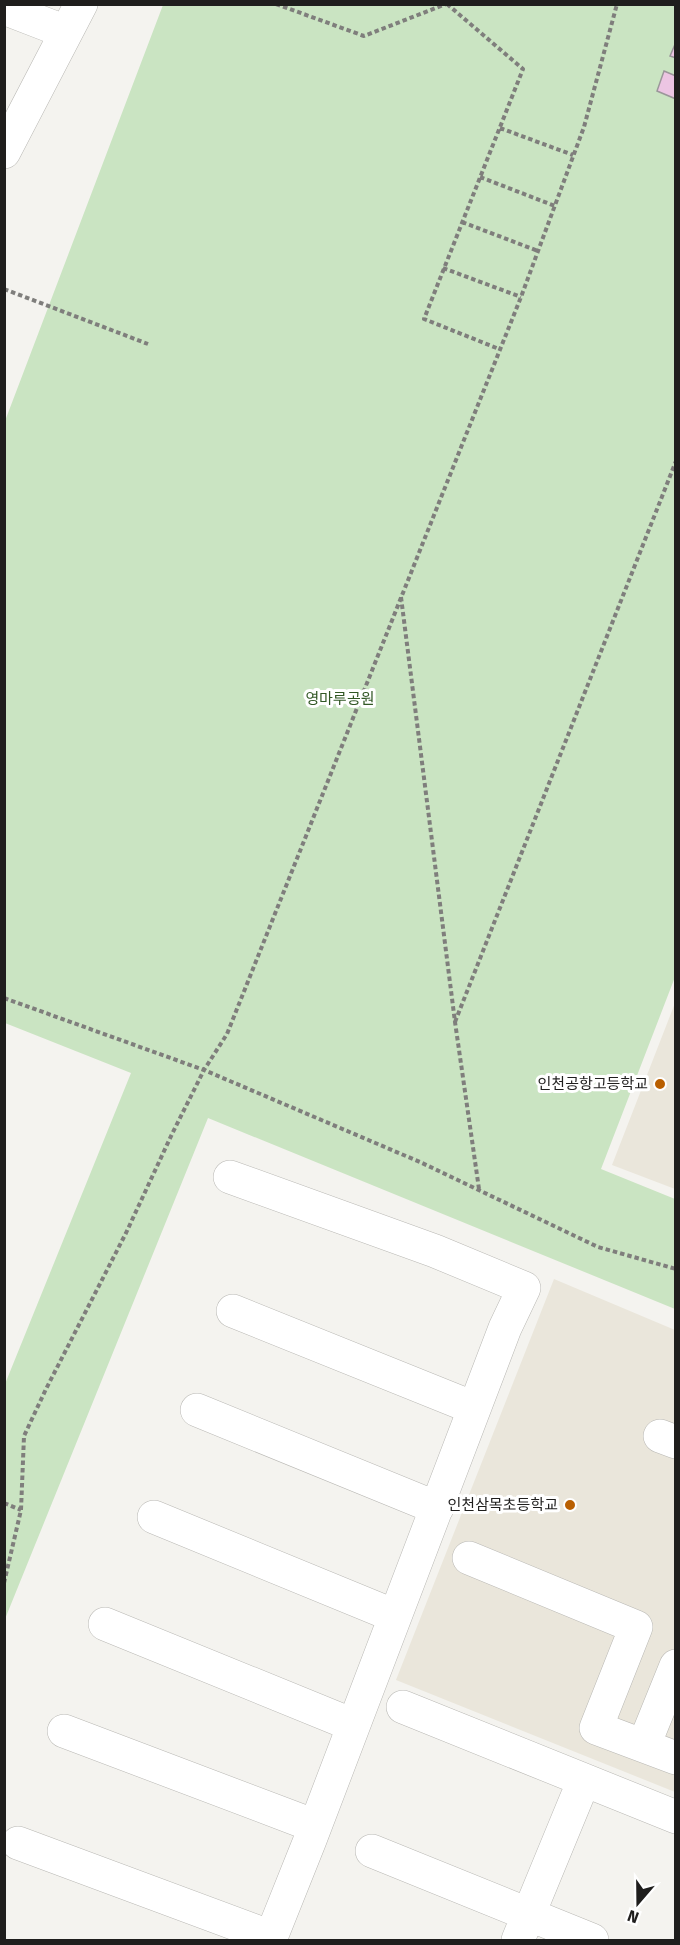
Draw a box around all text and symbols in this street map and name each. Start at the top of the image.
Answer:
park label: 영마루공원 [305,690,375,708]
place label: 인천공항고등학교 [538,1075,648,1093]
marker: 인천공항고등학교 [653,1077,667,1091]
place label: 인천삼목초등학교 [448,1496,558,1514]
marker: 인천삼목초등학교 [563,1498,577,1512]
north arrow [608,1873,668,1933]
text: N [625,1906,641,1927]

